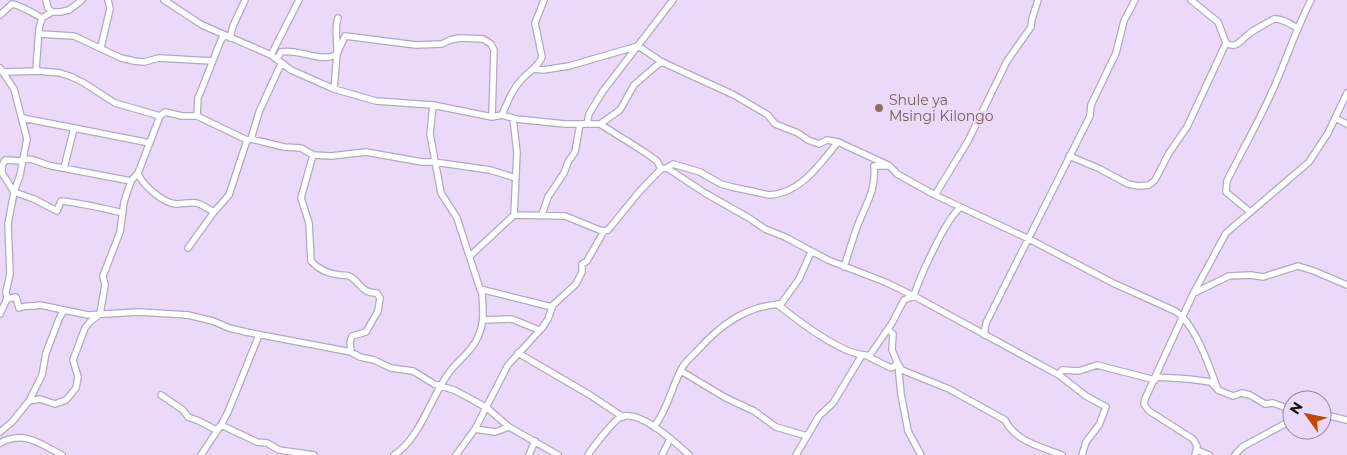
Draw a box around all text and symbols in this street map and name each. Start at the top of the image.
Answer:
place label: Shule ya Msingi Kilongo [889,91,994,125]
marker: Shule ya Msingi Kilongo [873,102,885,114]
north arrow [1282,390,1332,440]
text: N [1285,398,1307,418]

